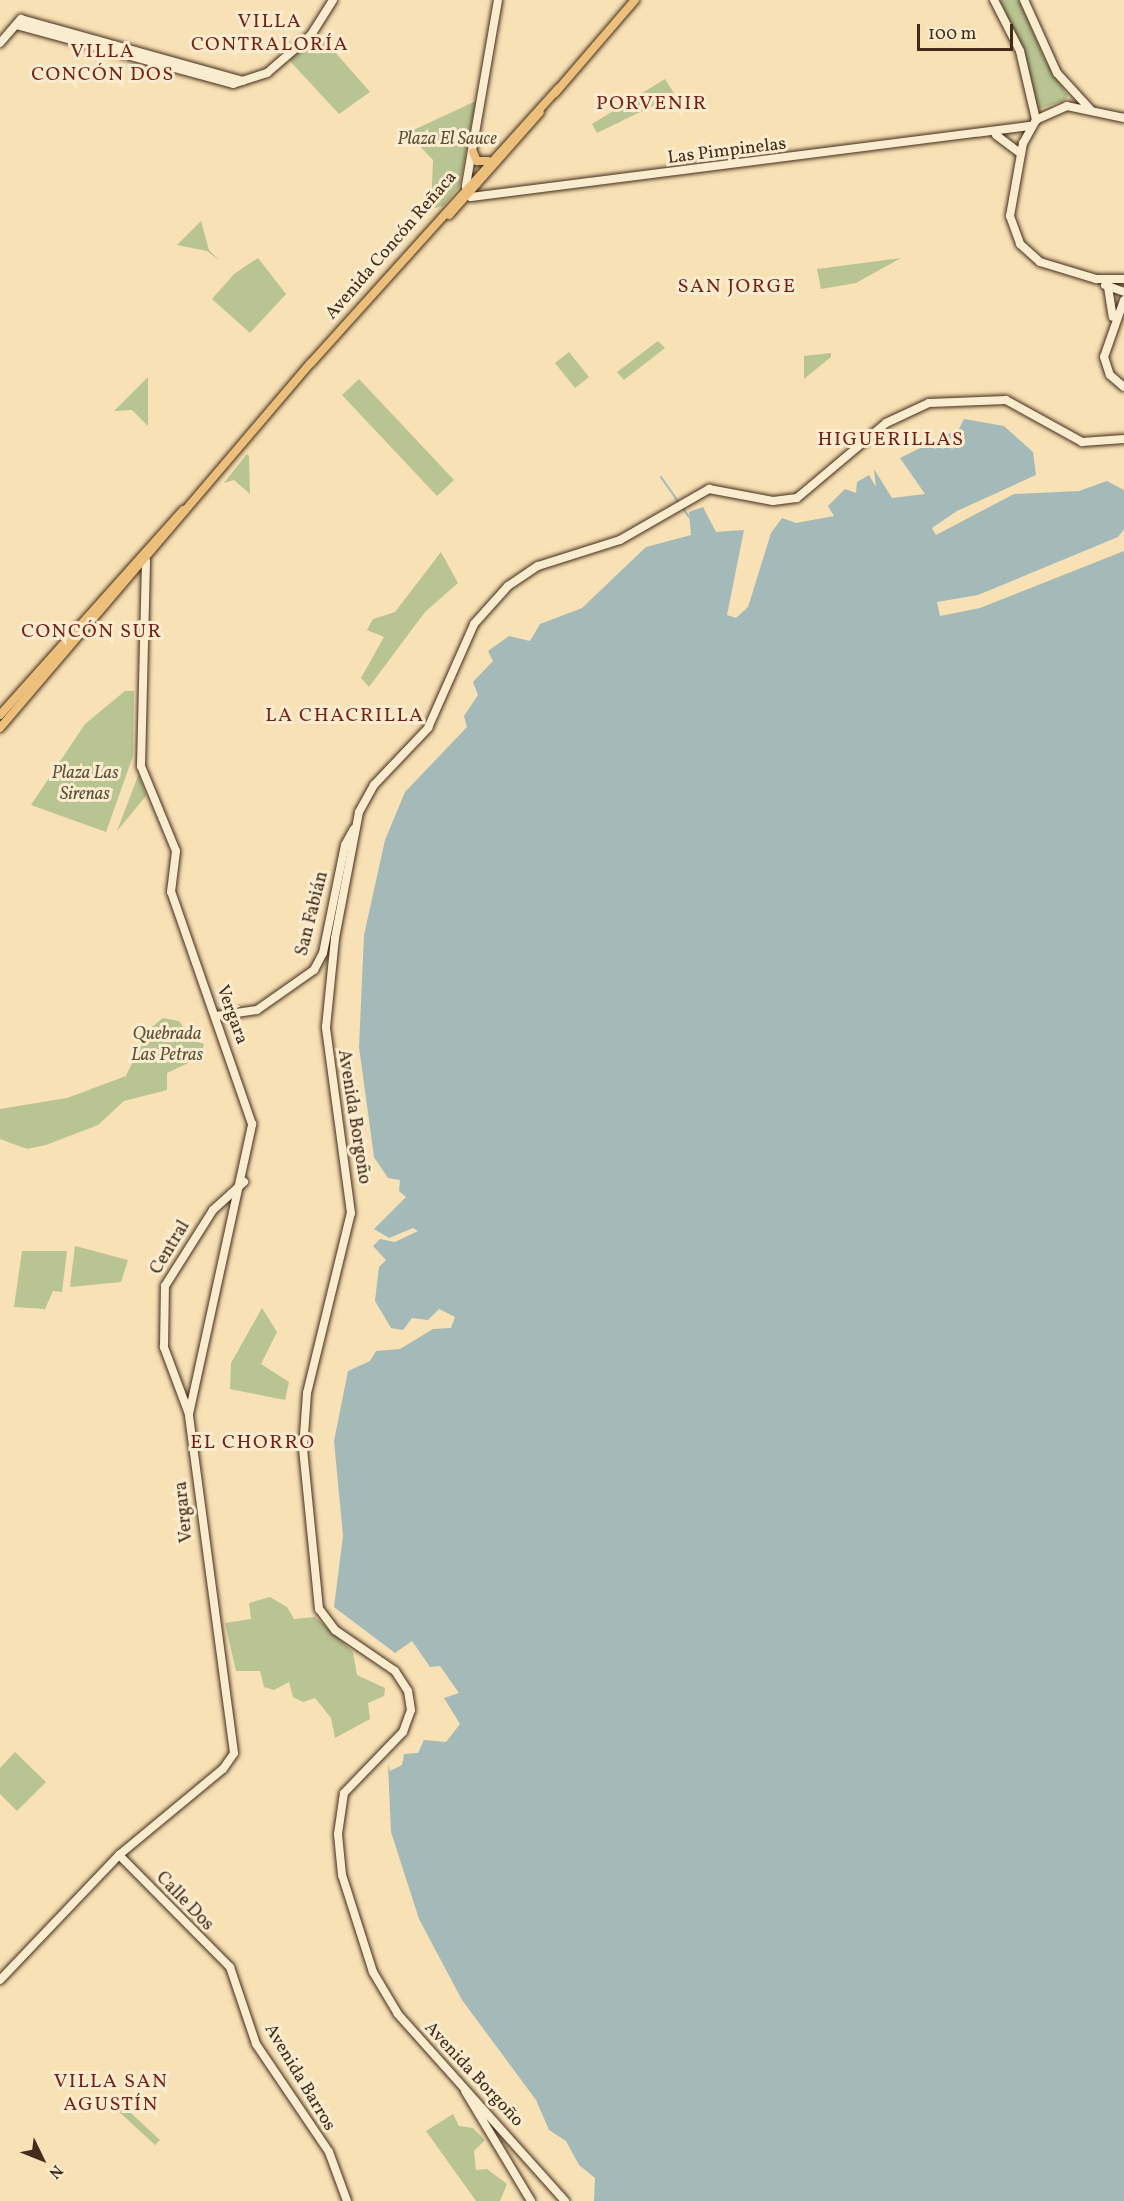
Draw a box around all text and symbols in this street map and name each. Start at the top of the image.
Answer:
district label: VILLA CONTRALORÍA [191,10,349,57]
scale bar [920,12,1016,50]
text: 100 m [928,22,977,47]
district label: VILLA CONCÓN DOS [31,40,175,87]
district label: PORVENIR [596,92,708,116]
park label: Plaza El Sauce [397,129,497,151]
street label: Las Pimpinelas [667,134,787,170]
street label: Avenida Concón Reñaca [322,167,462,325]
district label: SAN JORGE [678,275,796,299]
district label: HIGUERILLAS [817,428,965,452]
district label: CONCÓN SUR [21,620,163,644]
district label: LA CHACRILLA [265,704,425,728]
park label: Plaza Las Sirenas [51,764,119,806]
street label: San Fabián [292,869,334,959]
street label: Vergara [210,982,252,1048]
park label: Quebrada Las Petras [131,1025,203,1068]
street label: Avenida Borgoño [332,1048,374,1186]
street label: Central [146,1217,196,1279]
district label: EL CHORRO [190,1431,316,1455]
street label: Vergara [171,1480,199,1544]
street label: Calle Dos [151,1868,217,1936]
street label: Avenida Borgoño [419,2018,527,2132]
street label: Avenida Barros [259,2021,339,2135]
district label: VILLA SAN AGUSTÍN [54,2070,168,2117]
north arrow [12,2129,72,2189]
text: N [43,2160,67,2183]

